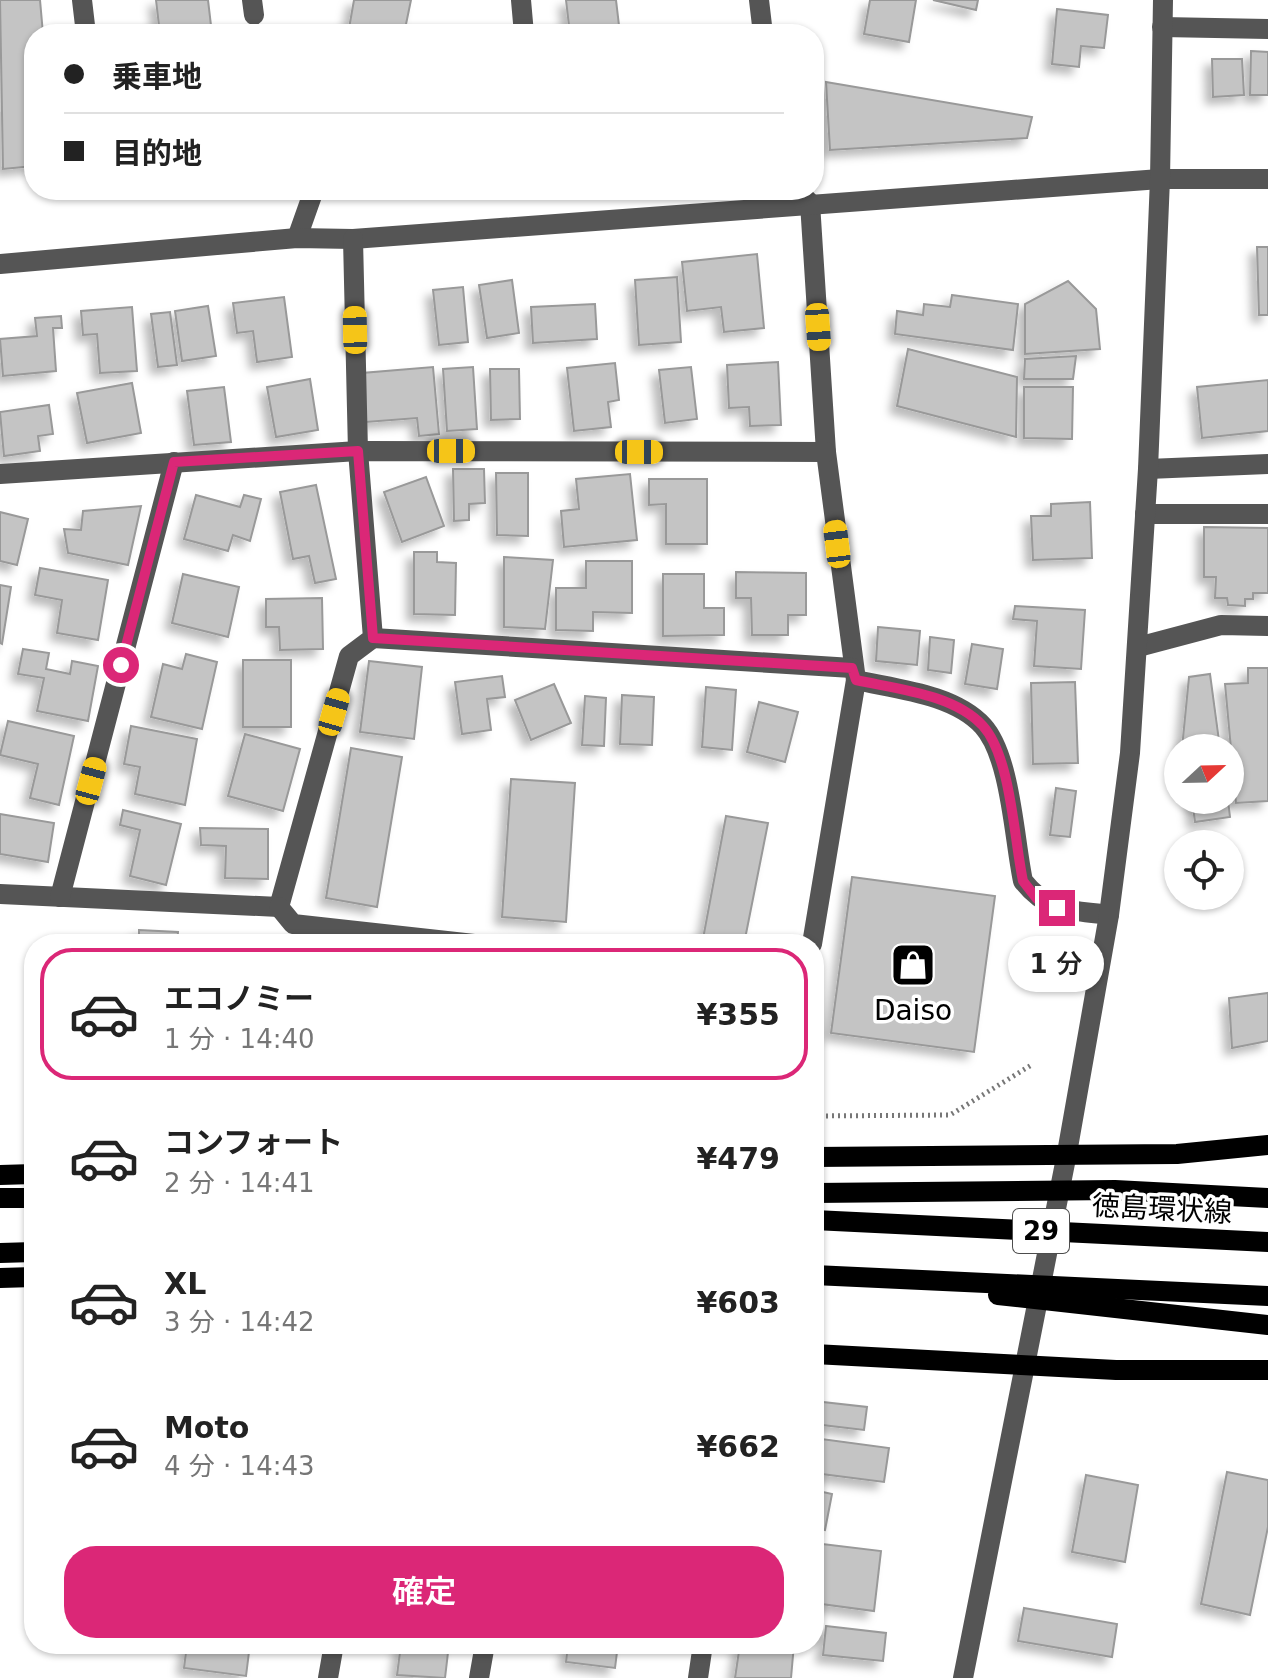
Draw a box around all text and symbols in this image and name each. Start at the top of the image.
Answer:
text: 乗車地 [112,59,202,94]
text: 目的地 [112,136,202,171]
car [804,302,832,352]
car [343,306,367,354]
car [427,439,475,463]
car [615,440,663,464]
car [822,519,852,569]
route start [103,647,139,683]
car [316,686,352,738]
north arrow [1164,734,1244,814]
map controls [1164,734,1244,910]
car [73,755,109,807]
button: locate [1164,830,1244,910]
route end [1039,890,1075,926]
callout: 1 分 [1009,936,1105,992]
shop icon: Daiso [889,941,937,989]
text: 1 分 [1029,949,1083,979]
icon: car [68,978,140,1050]
text: エコノミー [164,981,314,1016]
place label: Daiso [874,994,952,1027]
text: ¥355 [697,997,780,1032]
text: 1 分 · 14:40 [164,1024,315,1054]
icon: car [68,1122,140,1194]
text: コンフォート [164,1125,343,1160]
text: ¥479 [697,1141,780,1176]
text: 2 分 · 14:41 [164,1168,315,1198]
street label: 徳島環状線 [1091,1189,1233,1229]
road number: 29 [1013,1209,1069,1253]
icon: car [68,1266,140,1338]
text: XL [164,1266,206,1301]
text: ¥603 [697,1285,780,1320]
text: 3 分 · 14:42 [164,1307,315,1337]
icon: car [68,1410,140,1482]
text: Moto [164,1410,249,1445]
text: ¥662 [697,1429,780,1464]
text: 4 分 · 14:43 [164,1451,315,1481]
button: 確定 [64,1546,784,1638]

